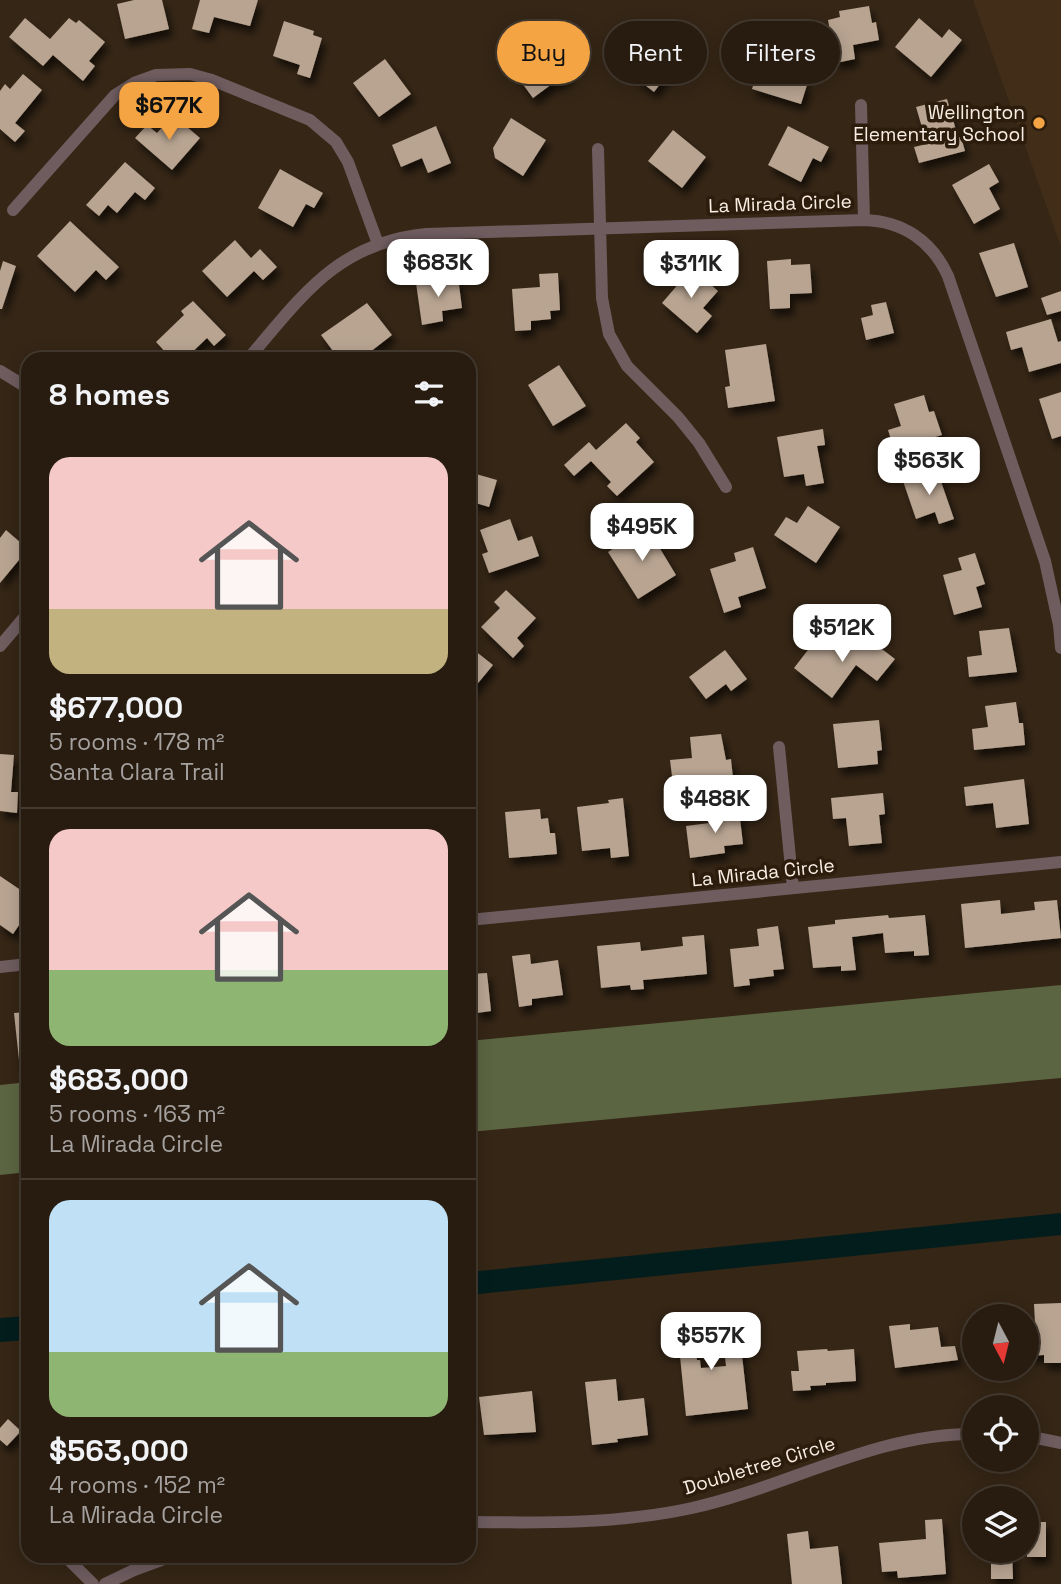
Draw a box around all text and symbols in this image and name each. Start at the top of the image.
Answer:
chip: Buy [497,21,590,84]
chip: Rent [604,21,707,84]
chip: Filters [721,21,840,84]
pin: $677K [120,82,218,142]
text: $677K [135,90,203,120]
place label: Wellington Elementary School [853,100,1025,147]
marker: Wellington Elementary School [1031,115,1047,131]
street label: La Mirada Circle [708,188,852,219]
pin: $683K [389,240,487,299]
pin: $311K [642,240,740,300]
text: $683K [403,247,473,277]
text: $311K [660,248,722,278]
text: 8 homes [49,375,170,414]
icon: filters [410,375,448,413]
pin: $563K [880,438,978,497]
text: $563K [894,445,964,475]
icon: home [186,502,312,628]
pin: $495K [593,504,691,563]
text: $495K [607,511,677,541]
pin: $512K [793,604,891,664]
text: $512K [809,612,875,642]
text: $677,000 [49,688,183,727]
text: 5 rooms · 178 m² [49,727,224,757]
text: Santa Clara Trail [49,757,225,787]
pin: $488K [666,776,764,835]
text: $488K [680,783,750,813]
street label: La Mirada Circle [690,853,836,892]
icon: home [186,874,312,1000]
text: $683,000 [49,1060,189,1099]
text: 5 rooms · 163 m² [49,1099,225,1129]
text: La Mirada Circle [49,1129,223,1159]
icon: home [186,1245,312,1371]
north arrow [962,1304,1040,1381]
map controls [962,1304,1039,1563]
pin: $557K [662,1312,760,1372]
text: $557K [677,1320,745,1350]
button: locate [962,1395,1039,1472]
street label: Doubletree Circle [680,1430,838,1500]
text: $563,000 [49,1431,189,1470]
text: 4 rooms · 152 m² [49,1470,225,1500]
button: layers [962,1486,1039,1563]
text: La Mirada Circle [49,1500,223,1530]

